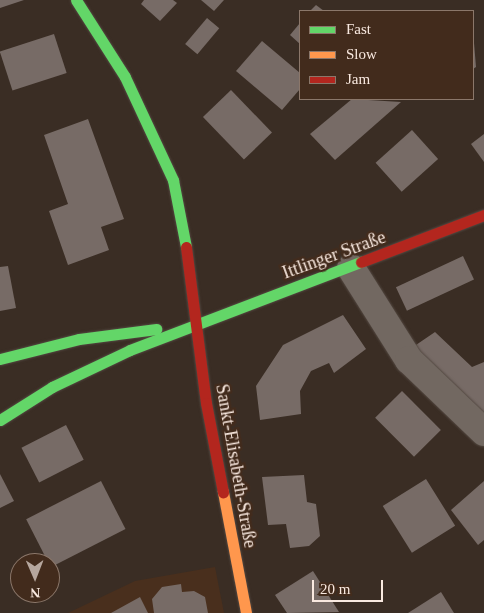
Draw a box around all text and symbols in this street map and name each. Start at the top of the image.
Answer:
legend [299,10,474,100]
text: Fast [346,21,371,37]
text: Slow [346,46,377,62]
text: Jam [346,71,370,87]
street label: Ittlinger Straße [279,226,389,284]
street label: Sankt-Elisabeth-Straße [211,382,261,550]
north arrow [10,553,60,603]
scale bar [314,570,385,602]
text: 20 m [320,581,350,597]
text: N [30,585,40,600]

